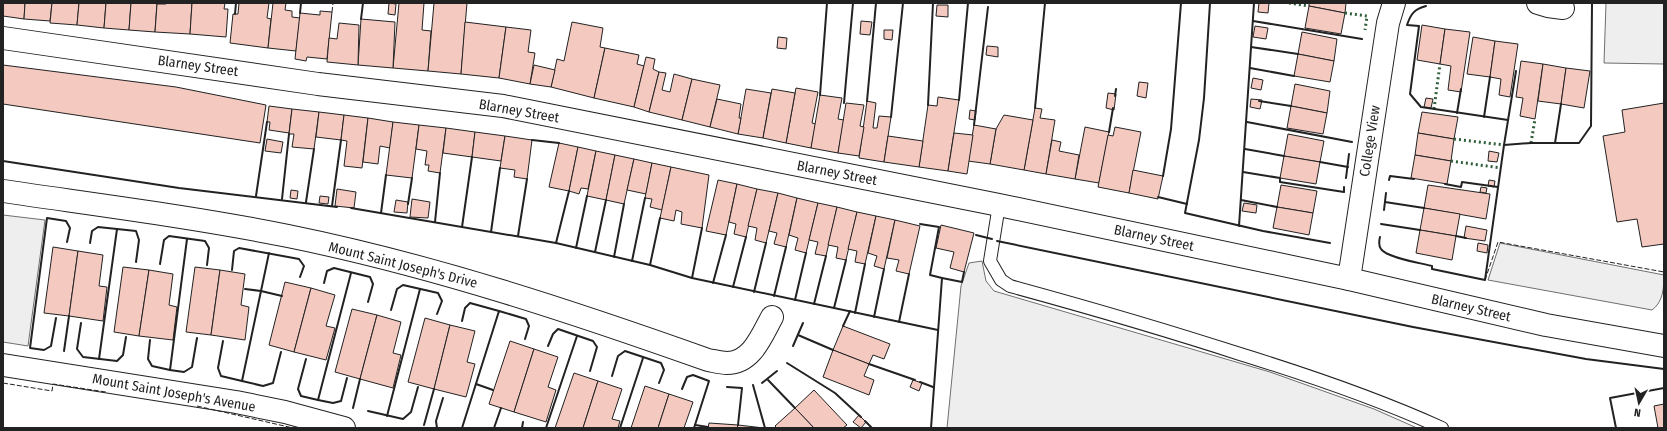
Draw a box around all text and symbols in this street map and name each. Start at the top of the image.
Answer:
street label: Blarney Street [157,52,240,80]
street label: Blarney Street [478,96,561,126]
street label: College View [1356,104,1384,178]
street label: Blarney Street [796,157,879,189]
street label: Blarney Street [1113,221,1196,255]
street label: Mount Saint Joseph's Drive [327,238,479,292]
street label: Blarney Street [1430,291,1513,326]
street label: Mount Saint Joseph's Avenue [91,370,257,416]
north arrow [1619,383,1659,423]
text: N [1633,405,1642,419]

